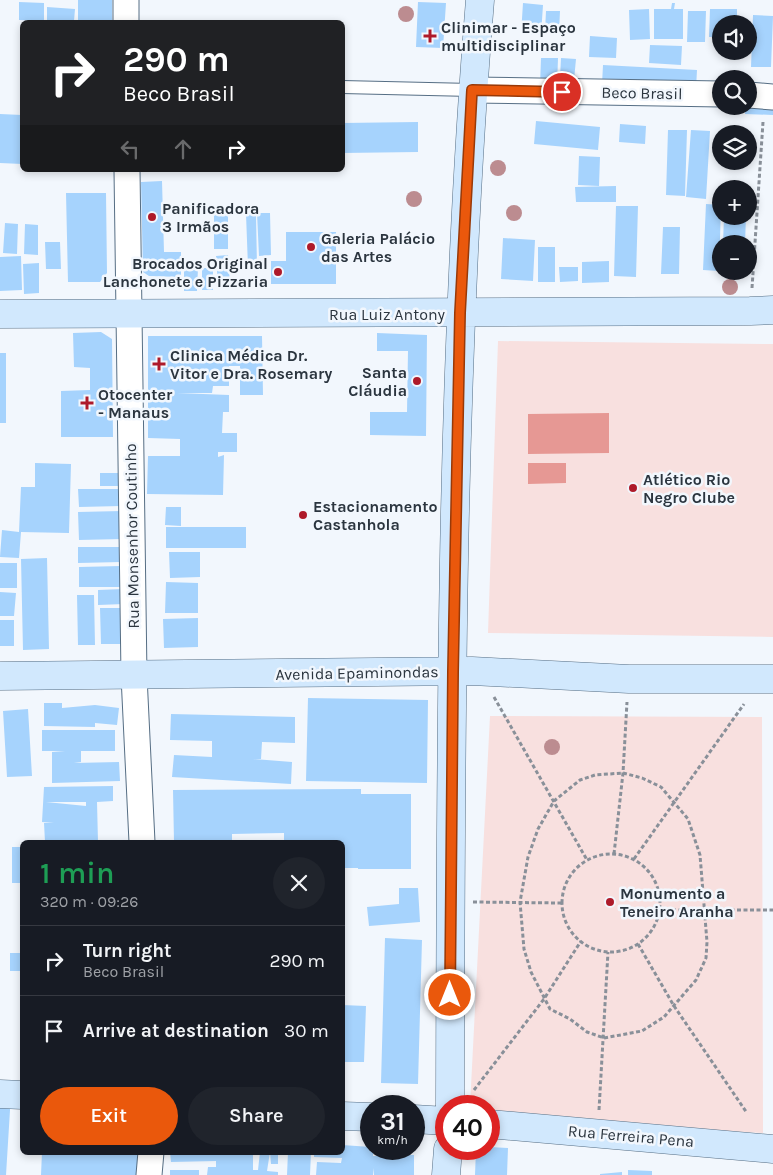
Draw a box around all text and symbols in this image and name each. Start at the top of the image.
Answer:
map controls [712,15,757,280]
button: sound [712,15,757,60]
place label: Clinimar - Espaço multidisciplinar [441,18,576,55]
marker: Clinimar - Espaço multidisciplinar [423,29,437,43]
text: 290 m [123,39,230,80]
icon: right [40,40,105,105]
button: search [712,70,757,115]
pin [541,71,583,113]
icon: arrive [548,78,576,106]
text: Beco Brasil [123,81,235,107]
street label: Beco Brasil [601,83,683,103]
button: layers [712,125,757,170]
icon: left [116,135,144,163]
icon: ahead [169,135,197,163]
icon: right [222,135,250,163]
button: + [712,180,757,225]
place label: Panificadora 3 Irmãos [162,199,259,236]
marker: Panificadora 3 Irmãos [146,211,158,223]
place label: Galeria Palácio das Artes [321,229,435,266]
button: − [712,235,757,280]
marker: Galeria Palácio das Artes [305,241,317,253]
place label: Brocados Original Lanchonete e Pizzaria [103,254,268,291]
marker: Brocados Original Lanchonete e Pizzaria [272,266,284,278]
street label: Rua Luiz Antony [329,305,446,324]
place label: Clinica Médica Dr. Vitor e Dra. Rosemary [170,346,332,383]
marker: Clinica Médica Dr. Vitor e Dra. Rosemary [152,357,166,371]
place label: Santa Cláudia [348,363,407,400]
marker: Santa Cláudia [411,375,423,387]
place label: Otocenter - Manaus [98,385,173,422]
marker: Otocenter - Manaus [80,396,94,410]
street label: Rua Monsenhor Coutinho [121,443,143,629]
place label: Atlético Rio Negro Clube [643,470,735,507]
marker: Atlético Rio Negro Clube [627,482,639,494]
place label: Estacionamento Castanhola [313,497,438,534]
marker: Estacionamento Castanhola [297,509,309,521]
street label: Avenida Epaminondas [275,662,439,684]
text: 1 min [40,855,114,891]
button: close [273,857,325,909]
place label: Monumento a Teneiro Aranha [620,884,734,921]
text: 320 m · 09:26 [40,892,138,911]
marker: Monumento a Teneiro Aranha [604,896,616,908]
text: Turn right [83,940,172,962]
icon: right [40,947,68,975]
text: 290 m [269,950,325,972]
text: Beco Brasil [83,962,164,981]
position arrow [423,968,475,1020]
icon: arrive [40,1017,68,1045]
text: Arrive at destination [83,1020,269,1042]
text: 30 m [284,1020,329,1042]
button: Exit [40,1087,178,1145]
button: Share [188,1087,325,1145]
speed limit sign: 40 [435,1095,500,1160]
text: 31 [380,1107,405,1136]
street label: Rua Ferreira Pena [567,1121,695,1151]
text: km/h [377,1133,408,1147]

